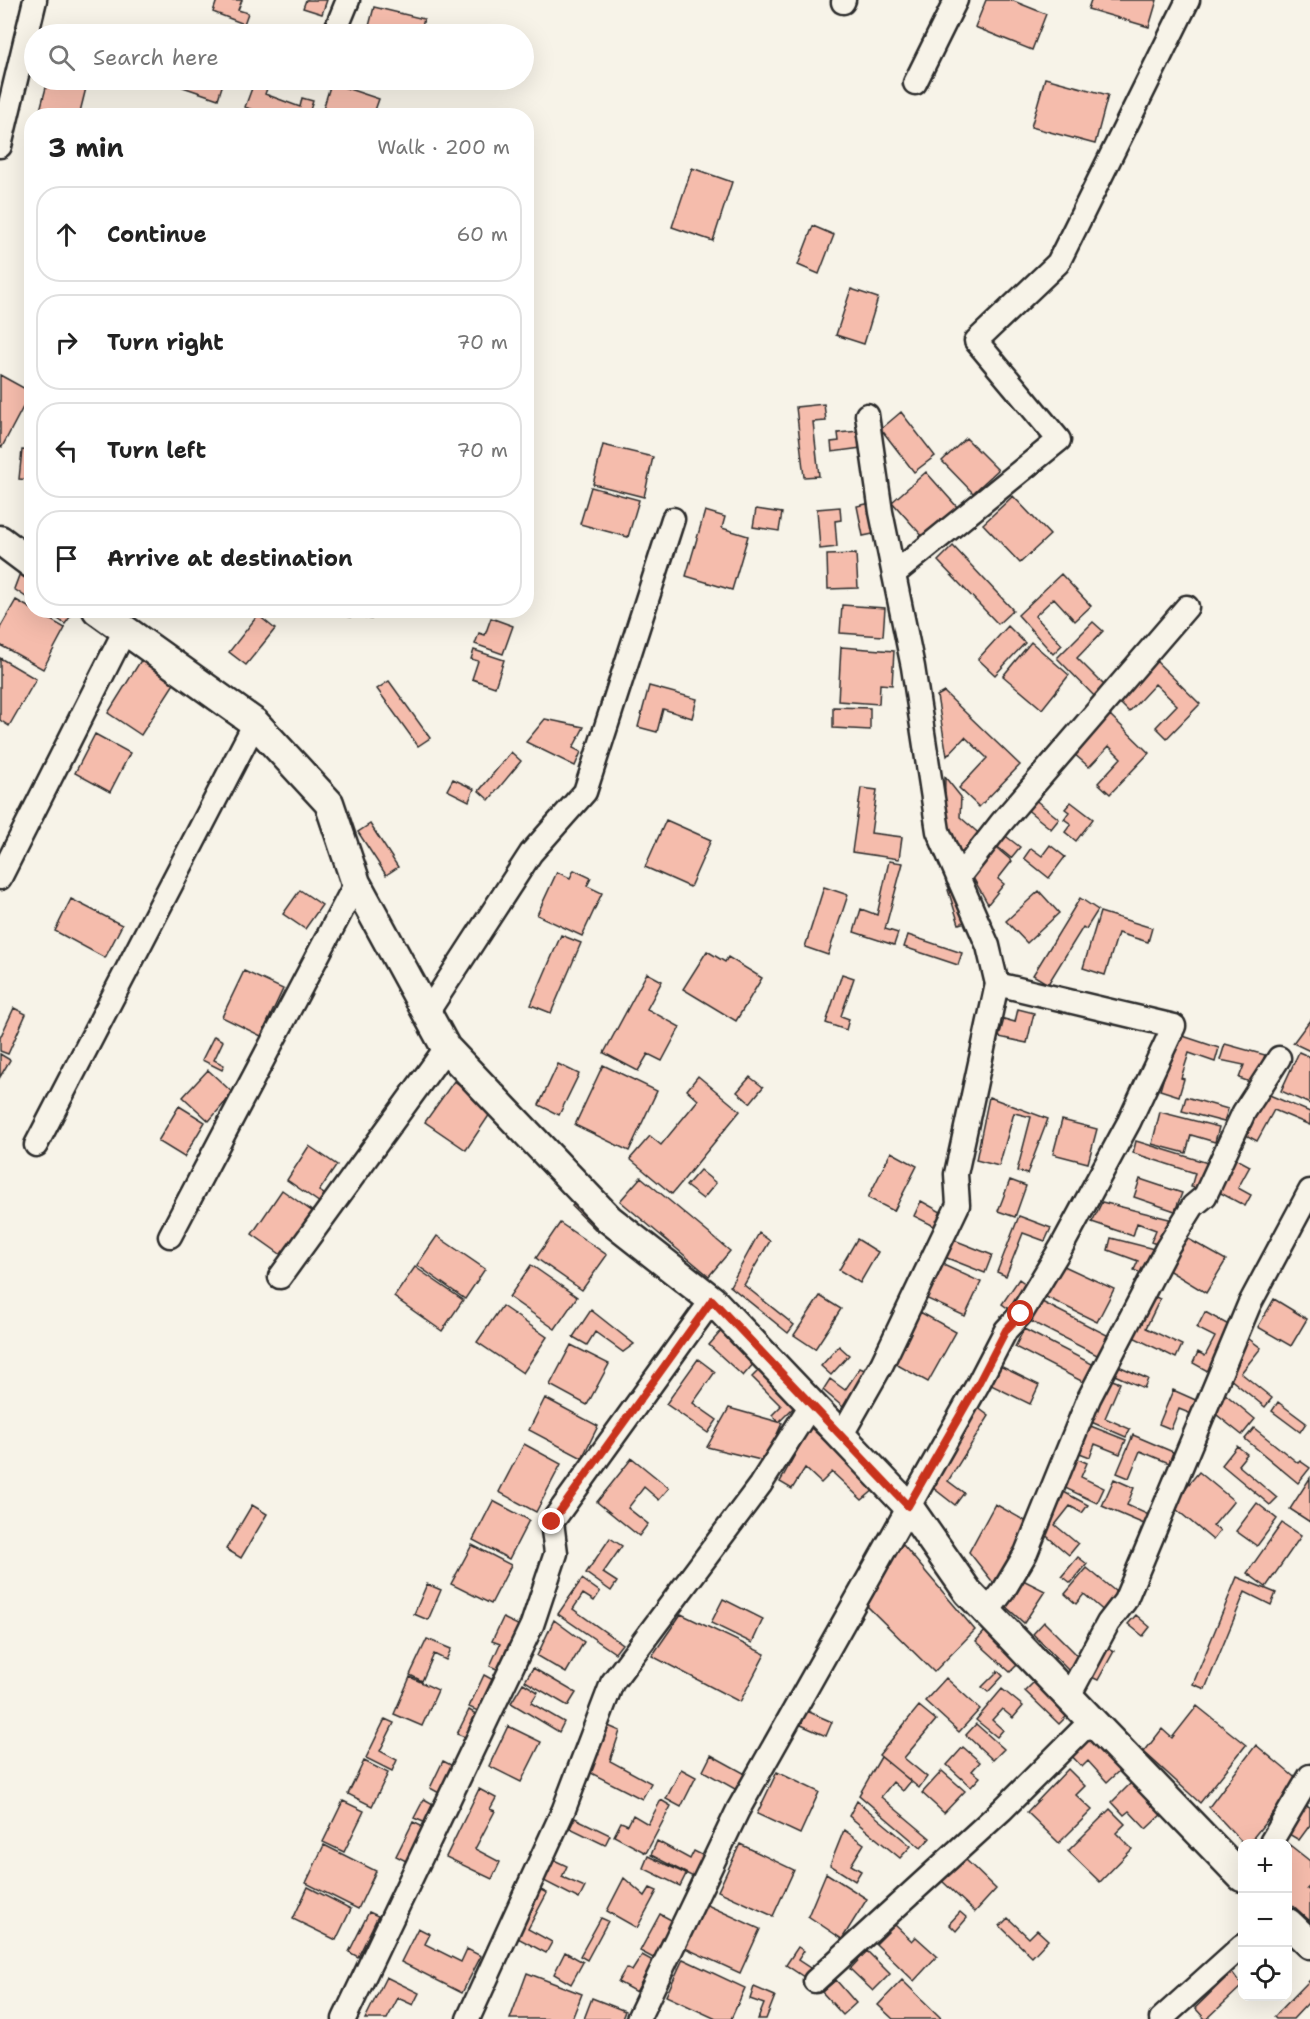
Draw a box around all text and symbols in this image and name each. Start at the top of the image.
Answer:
search box [24,24,534,90]
icon: search [45,41,78,74]
text: Search here [93,43,219,72]
text: 3 min [48,130,124,165]
text: Walk · 200 m [377,134,510,160]
icon: ahead [50,218,83,251]
text: Continue [107,220,207,249]
text: 60 m [456,221,508,247]
icon: right [50,326,83,359]
text: Turn right [107,328,224,357]
text: 70 m [456,329,508,355]
icon: left [50,434,83,467]
text: Turn left [107,436,206,465]
text: 70 m [456,437,508,463]
icon: arrive [50,542,83,575]
text: Arrive at destination [107,544,353,573]
route start [1007,1300,1033,1326]
route end [538,1508,564,1534]
map controls [1238,1839,1292,2001]
button: + [1238,1839,1292,1893]
button: − [1238,1893,1292,1947]
button: locate [1238,1947,1292,2001]

